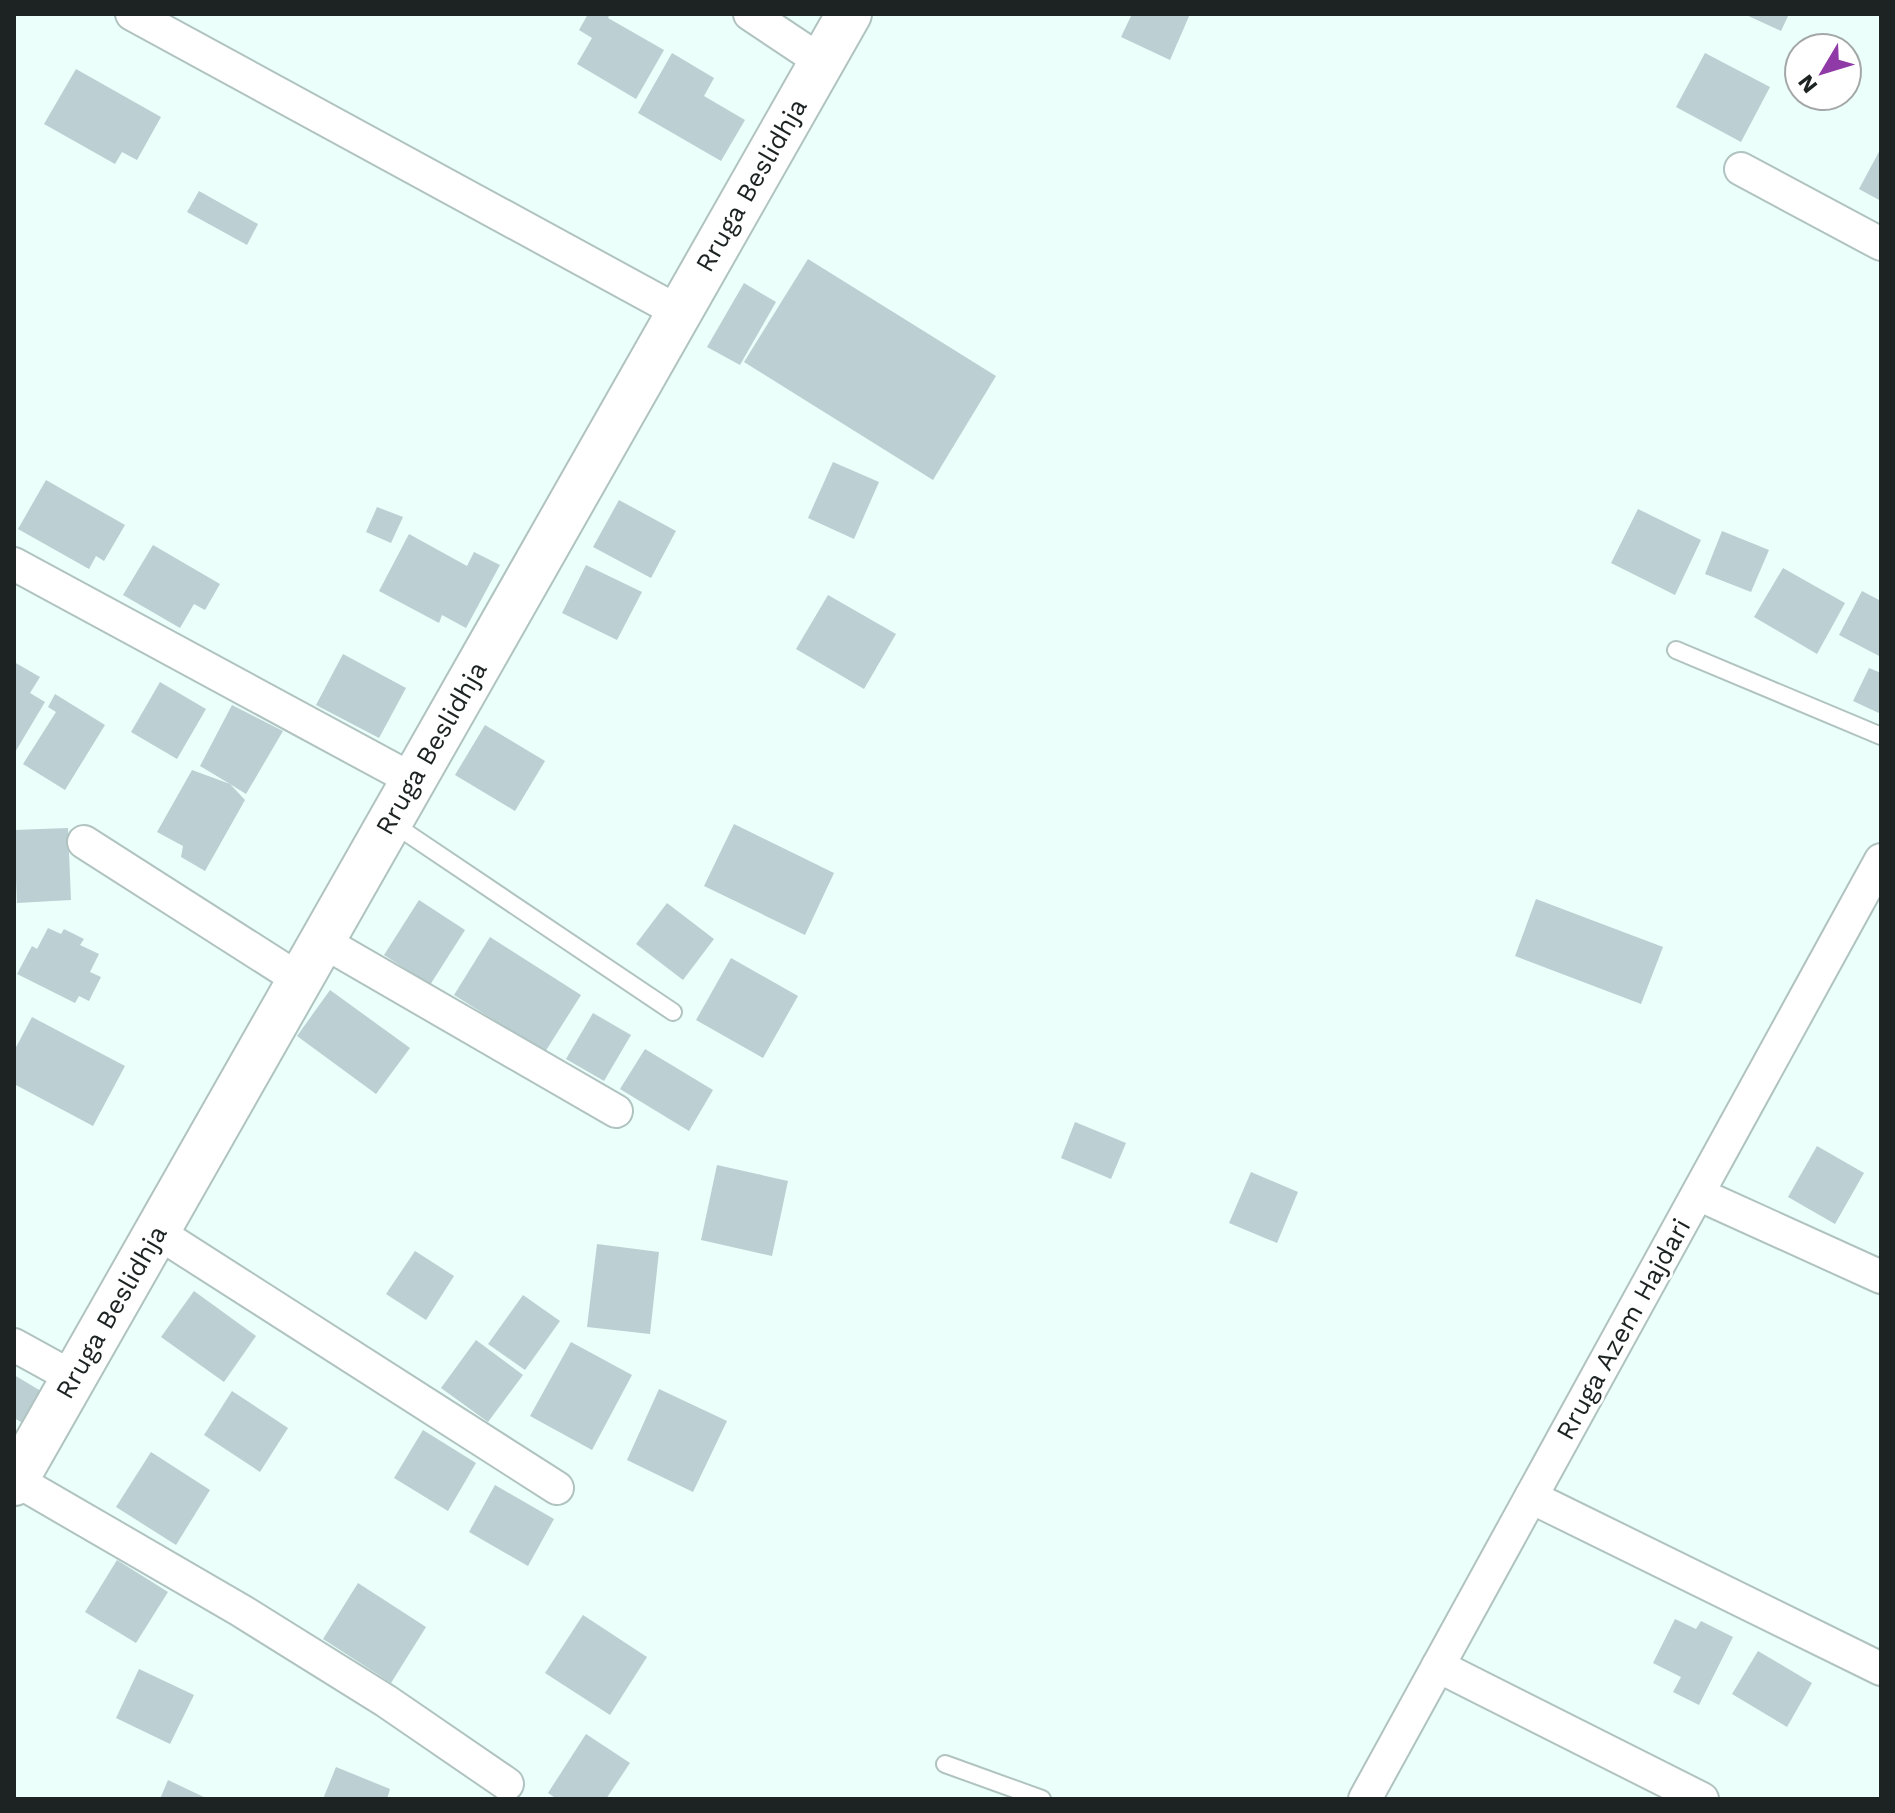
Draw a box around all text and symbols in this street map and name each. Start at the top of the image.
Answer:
north arrow [1783,32,1863,112]
text: N [1793,70,1823,98]
street label: Rruga Beslidhja [689,93,813,277]
street label: Rruga Beslidhja [369,656,493,840]
street label: Rruga Azem Hajdari [1550,1213,1696,1445]
street label: Rruga Beslidhja [49,1220,173,1404]

